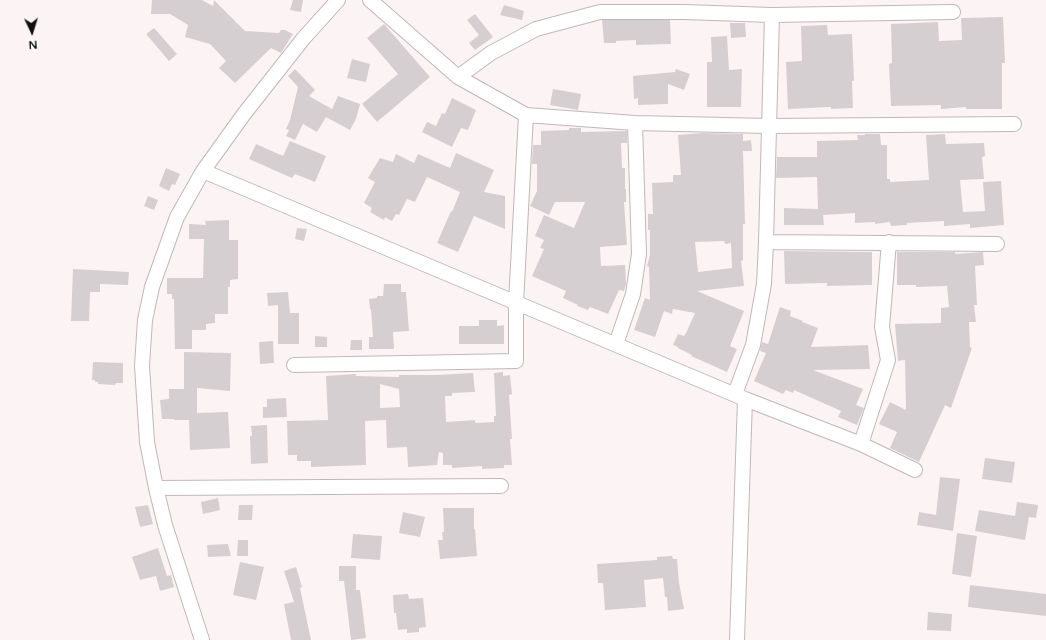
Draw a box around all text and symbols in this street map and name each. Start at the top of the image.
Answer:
north arrow [12,12,52,52]
text: N [28,38,38,51]

